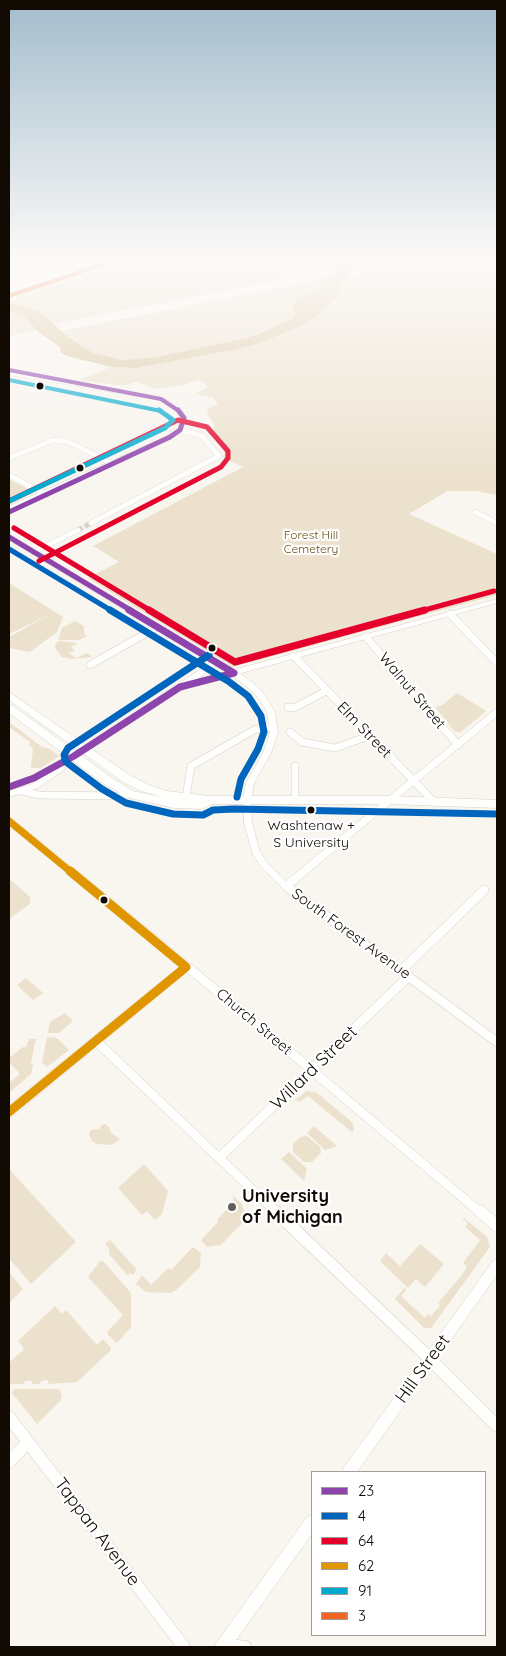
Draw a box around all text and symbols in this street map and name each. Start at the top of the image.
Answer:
unlabelled marker [35,381,45,391]
unlabelled marker [75,463,85,473]
park label: Forest Hill Cemetery [284,528,338,556]
unlabelled marker [207,643,217,653]
street label: Walnut Street [375,649,449,733]
street label: Elm Street [333,698,395,762]
marker: Washtenaw + S University [306,805,316,815]
place label: Washtenaw + S University [267,818,355,850]
street label: South Forest Avenue [288,885,414,983]
unlabelled marker [99,895,109,905]
street label: Church Street [212,985,296,1059]
street label: Willard Street [266,1021,362,1115]
place label: University of Michigan [242,1186,343,1228]
marker: University of Michigan [226,1201,238,1213]
street label: Hill Street [391,1331,455,1407]
legend [311,1471,486,1636]
street label: Tappan Avenue [49,1474,145,1590]
text: 23 [358,1481,374,1500]
text: 4 [358,1506,366,1525]
text: 64 [358,1531,374,1550]
text: 62 [358,1556,374,1575]
text: 91 [358,1581,372,1600]
text: 3 [358,1606,366,1625]

